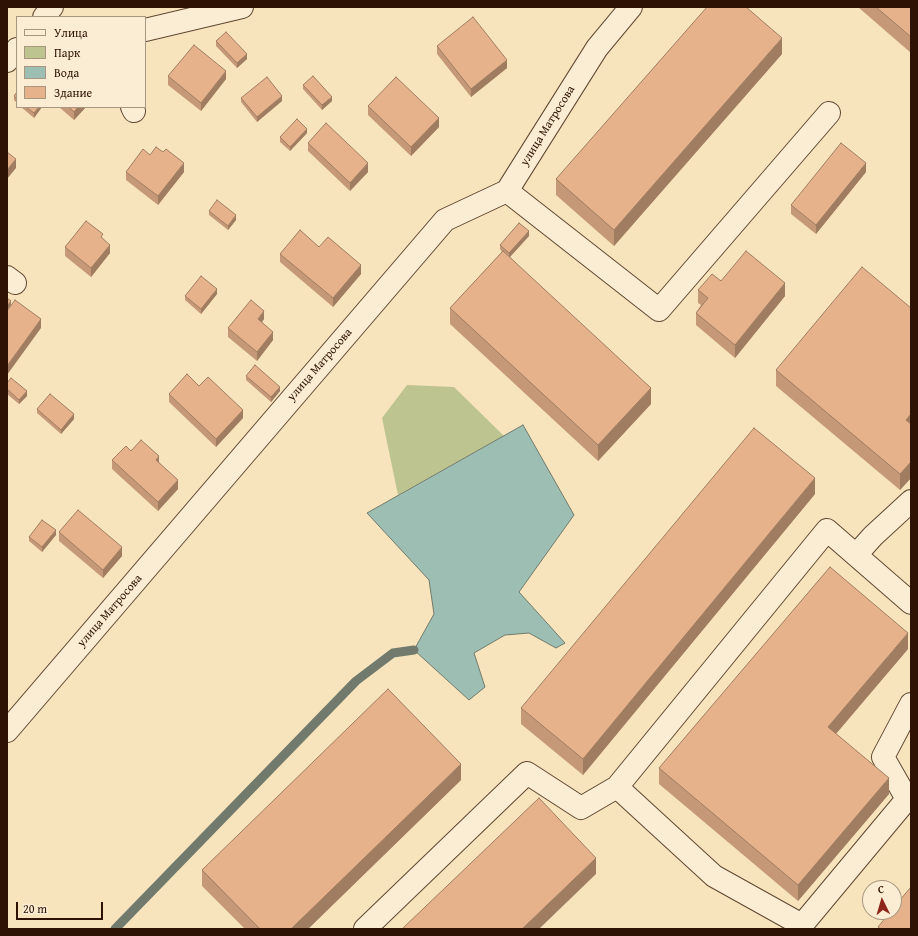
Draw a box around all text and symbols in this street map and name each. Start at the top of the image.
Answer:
legend [16,16,146,108]
text: Улица [54,24,88,41]
text: Парк [54,44,80,61]
text: Вода [54,64,79,81]
street label: улица Матросова [518,83,578,169]
text: Здание [54,84,92,101]
street label: улица Матросова [285,326,355,404]
street label: улица Матросова [75,572,145,650]
north arrow [862,880,902,920]
text: С [877,881,885,897]
scale bar [18,894,105,920]
text: 20 m [23,900,47,917]

